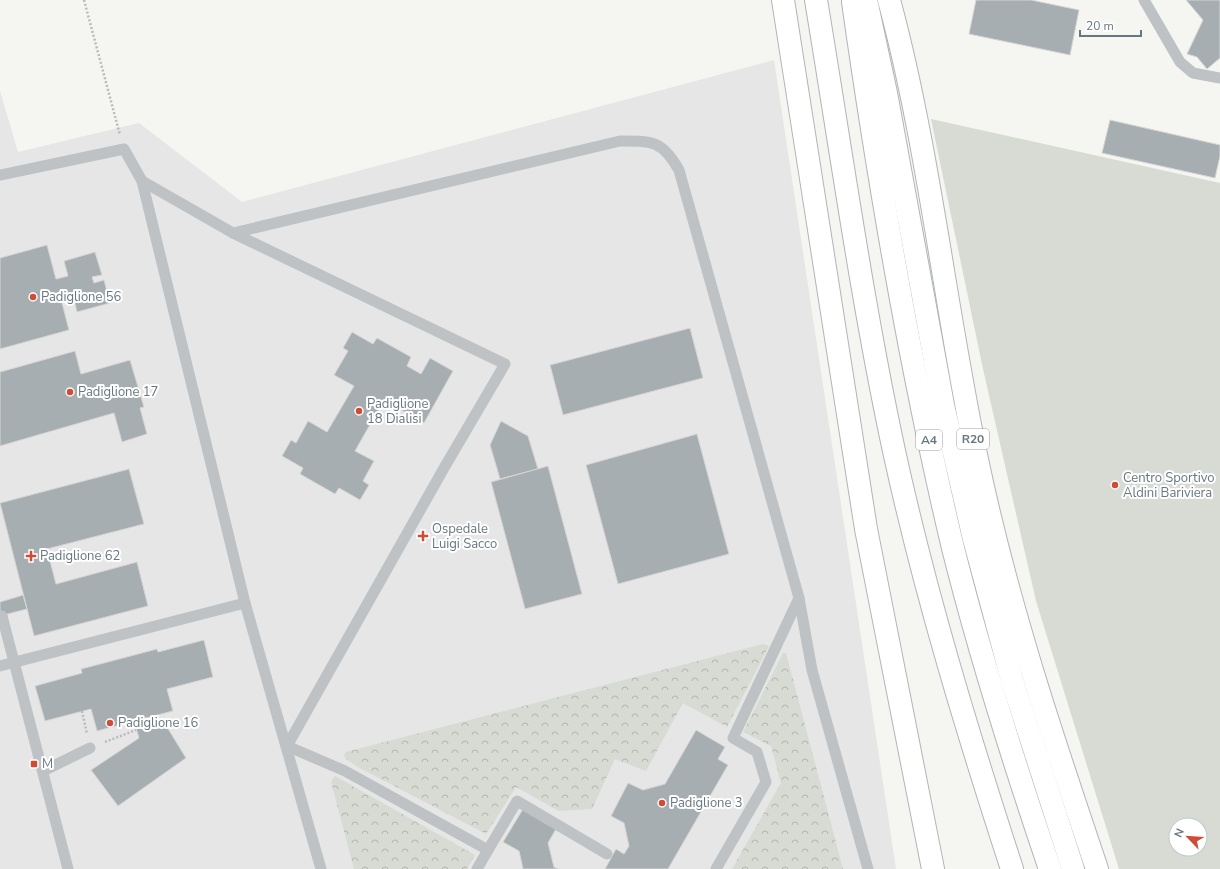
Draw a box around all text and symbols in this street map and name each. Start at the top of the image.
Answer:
scale bar [1080,12,1141,38]
text: 20 m [1086,18,1114,34]
place label: Padiglione 56 [41,288,122,306]
marker: Padiglione 56 [28,292,38,302]
place label: Padiglione 17 [78,383,158,401]
marker: Padiglione 17 [65,387,75,397]
place label: Padiglione 18 Dialisi [367,395,428,428]
marker: Padiglione 18 Dialisi [354,406,364,416]
road number: R20 [957,429,989,449]
road number: A4 [916,430,942,450]
place label: Centro Sportivo Aldini Bariviera [1123,469,1214,502]
marker: Centro Sportivo Aldini Bariviera [1110,480,1120,490]
place label: Ospedale Luigi Sacco [432,520,497,553]
marker: Ospedale Luigi Sacco [417,530,429,542]
place label: Padiglione 62 [40,547,120,565]
marker: Padiglione 62 [25,550,37,562]
place label: Padiglione 16 [118,714,199,732]
marker: Padiglione 16 [105,718,115,728]
place label: M [42,755,53,773]
marker: M [29,759,39,769]
place label: Padiglione 3 [670,794,743,812]
marker: Padiglione 3 [657,798,667,808]
north arrow [1168,817,1208,857]
text: N [1171,826,1188,840]

